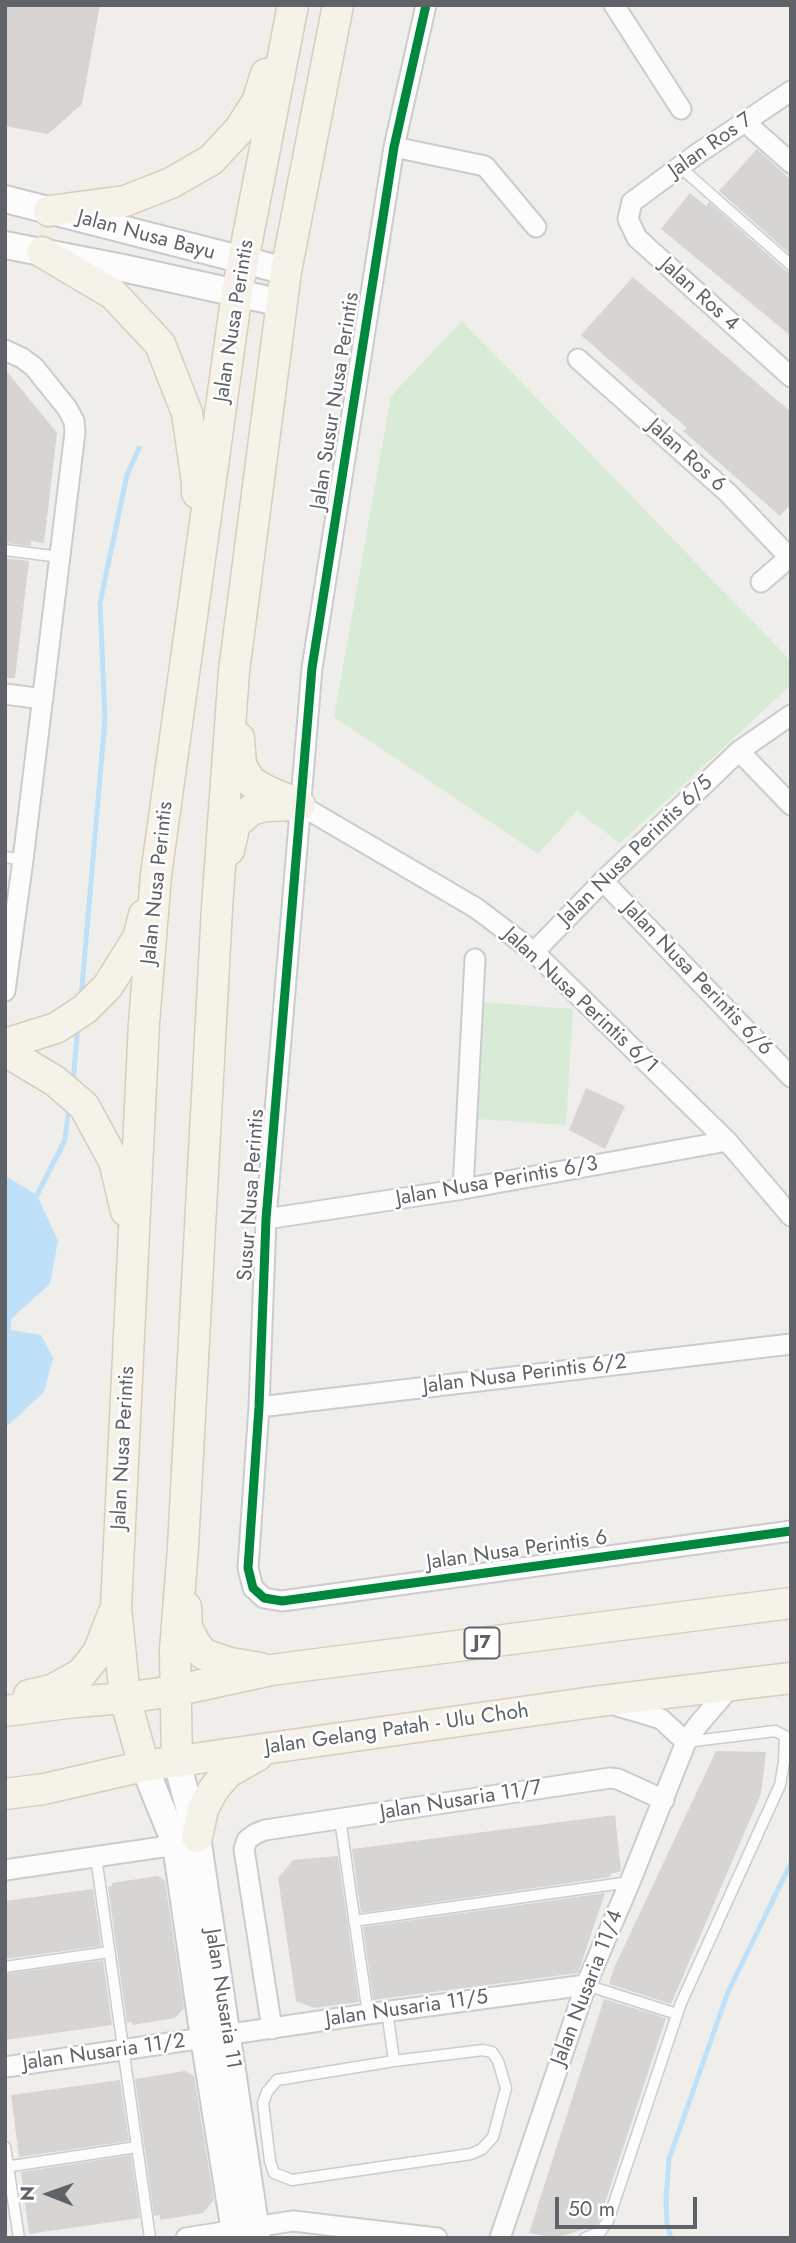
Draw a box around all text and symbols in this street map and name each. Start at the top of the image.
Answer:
street label: Jalan Ros 7 [664,108,758,184]
street label: Jalan Nusa Bayu [74,206,218,266]
street label: Jalan Nusa Perintis [210,238,260,404]
street label: Jalan Ros 4 [654,253,744,337]
street label: Jalan Susur Nusa Perintis [306,291,366,511]
street label: Jalan Ros 6 [641,414,731,498]
street label: Jalan Nusa Perintis 6/5 [554,771,718,931]
street label: Jalan Nusa Perintis [137,800,179,966]
street label: Jalan Nusa Perintis 6/6 [617,896,777,1062]
street label: Jalan Nusa Perintis 6/1 [497,923,663,1079]
street label: Susur Nusa Perintis [233,1108,271,1282]
street label: Jalan Nusa Perintis 6/3 [394,1152,600,1212]
street label: Jalan Nusa Perintis 6/2 [422,1350,628,1400]
street label: Jalan Nusa Perintis [107,1366,141,1530]
street label: Jalan Nusa Perintis 6 [425,1526,609,1576]
road number: J7 [464,1628,500,1658]
street label: Jalan Gelang Patah - Ulu Choh [264,1699,530,1761]
street label: Jalan Nusaria 11/7 [379,1776,543,1826]
street label: Jalan Nusaria 11/4 [547,1907,629,2069]
street label: Jalan Nusaria 11 [199,1927,245,2071]
street label: Jalan Nusaria 11/5 [324,1985,490,2033]
street label: Jalan Nusaria 11/2 [21,2029,187,2077]
north arrow [14,2159,84,2229]
scale bar [558,2184,700,2228]
text: N [14,2186,41,2201]
text: 50 m [568,2194,615,2224]

